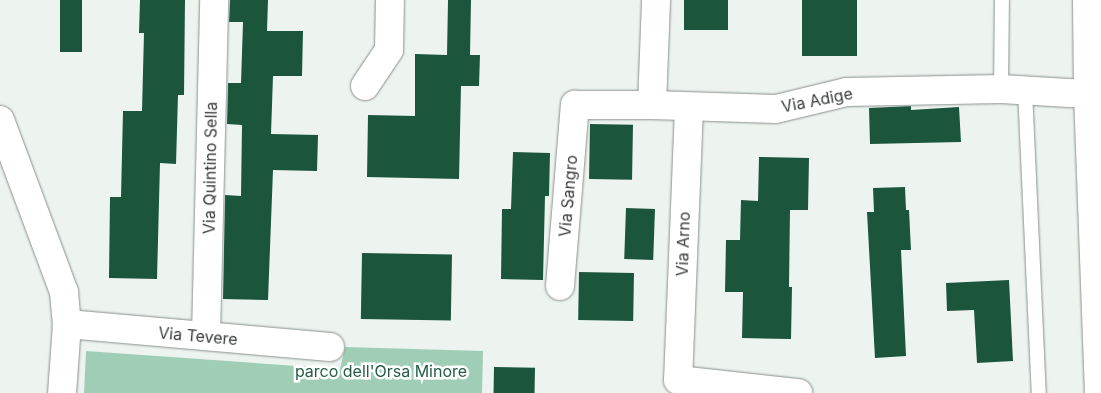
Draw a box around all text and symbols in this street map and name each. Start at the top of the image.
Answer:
street label: Via Adige [780,84,854,116]
street label: Via Quintino Sella [199,102,221,234]
street label: Via Sangro [555,154,581,238]
street label: Via Arno [672,211,694,277]
street label: Via Tevere [158,323,238,349]
park label: parco dell'Orsa Minore [295,361,467,381]

